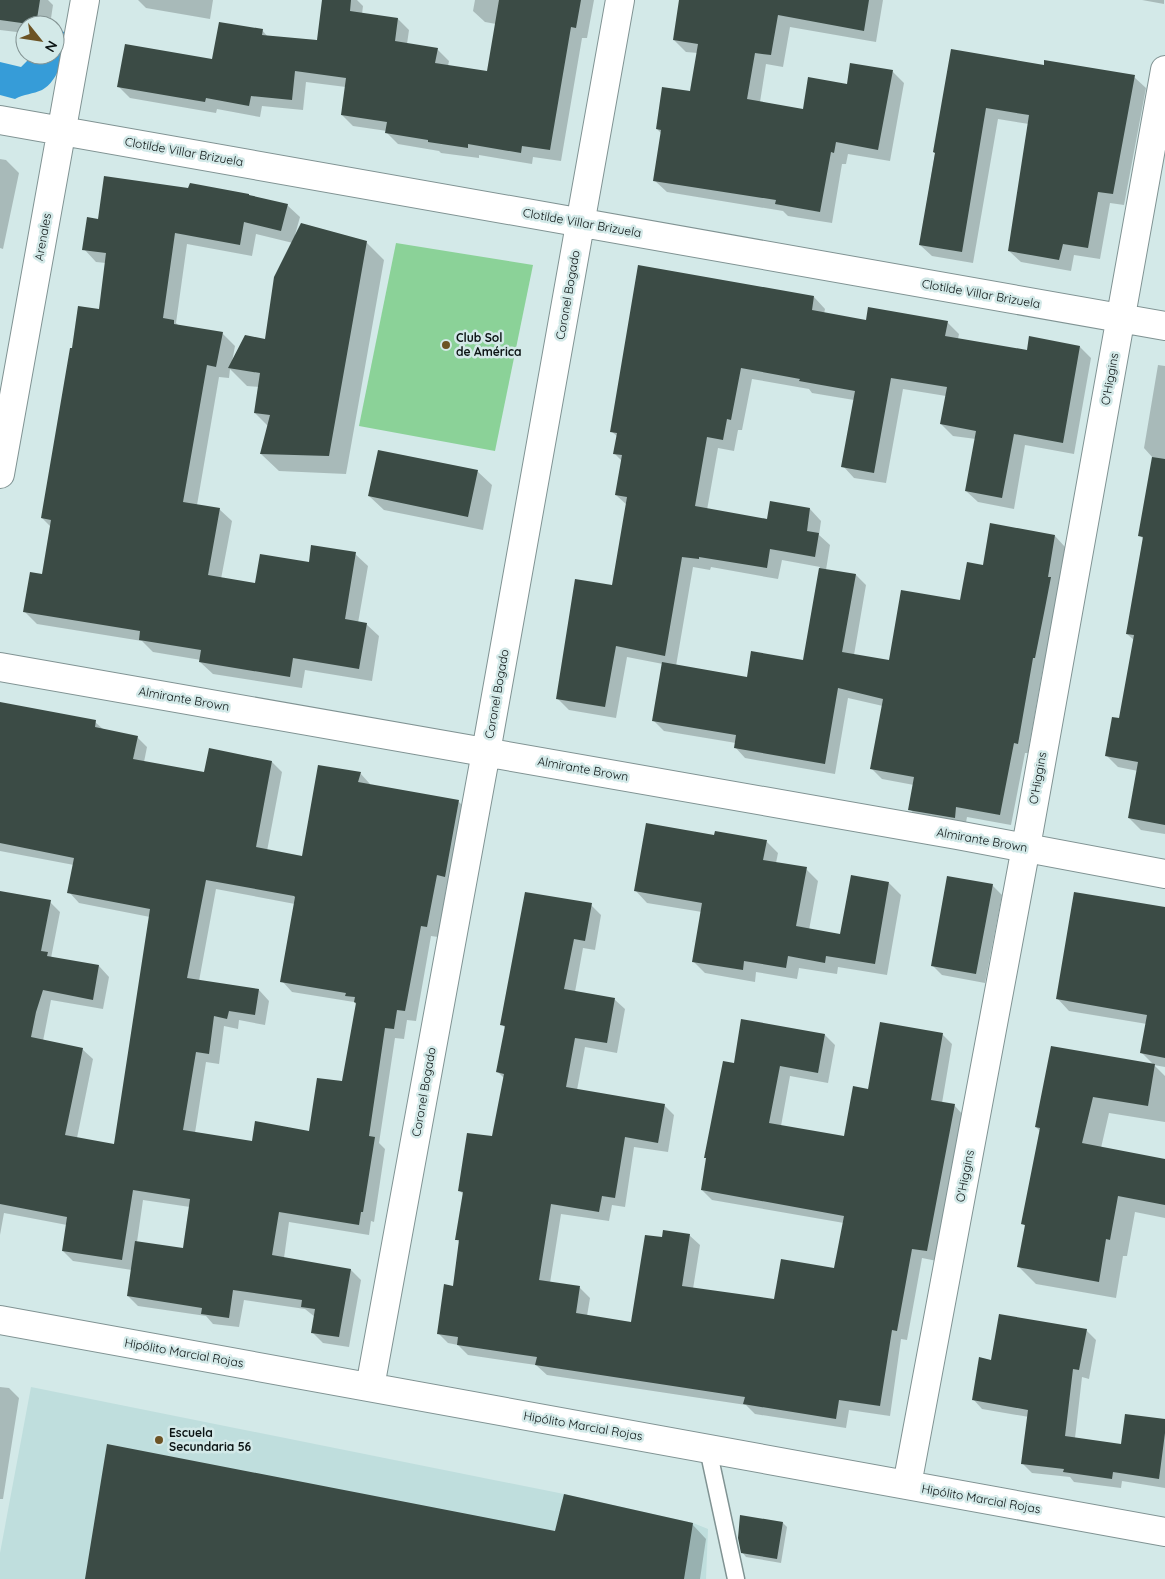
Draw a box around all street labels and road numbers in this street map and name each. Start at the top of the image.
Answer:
street label: Clotilde Villar Brizuela [124,134,244,169]
street label: Clotilde Villar Brizuela [522,205,642,240]
street label: Arenales [31,212,54,262]
street label: Coronel Bogado [552,249,583,341]
street label: Clotilde Villar Brizuela [921,276,1041,311]
street label: O'Higgins [1098,351,1122,406]
street label: Coronel Bogado [481,648,512,740]
street label: Almirante Brown [137,683,231,714]
street label: O'Higgins [1026,750,1050,805]
street label: Almirante Brown [536,753,630,784]
street label: Almirante Brown [935,824,1029,855]
street label: Coronel Bogado [408,1046,439,1138]
street label: O'Higgins [952,1148,977,1203]
street label: Hipólito Marcial Rojas [123,1335,245,1370]
street label: Hipólito Marcial Rojas [522,1408,644,1443]
street label: Hipólito Marcial Rojas [920,1481,1042,1516]

